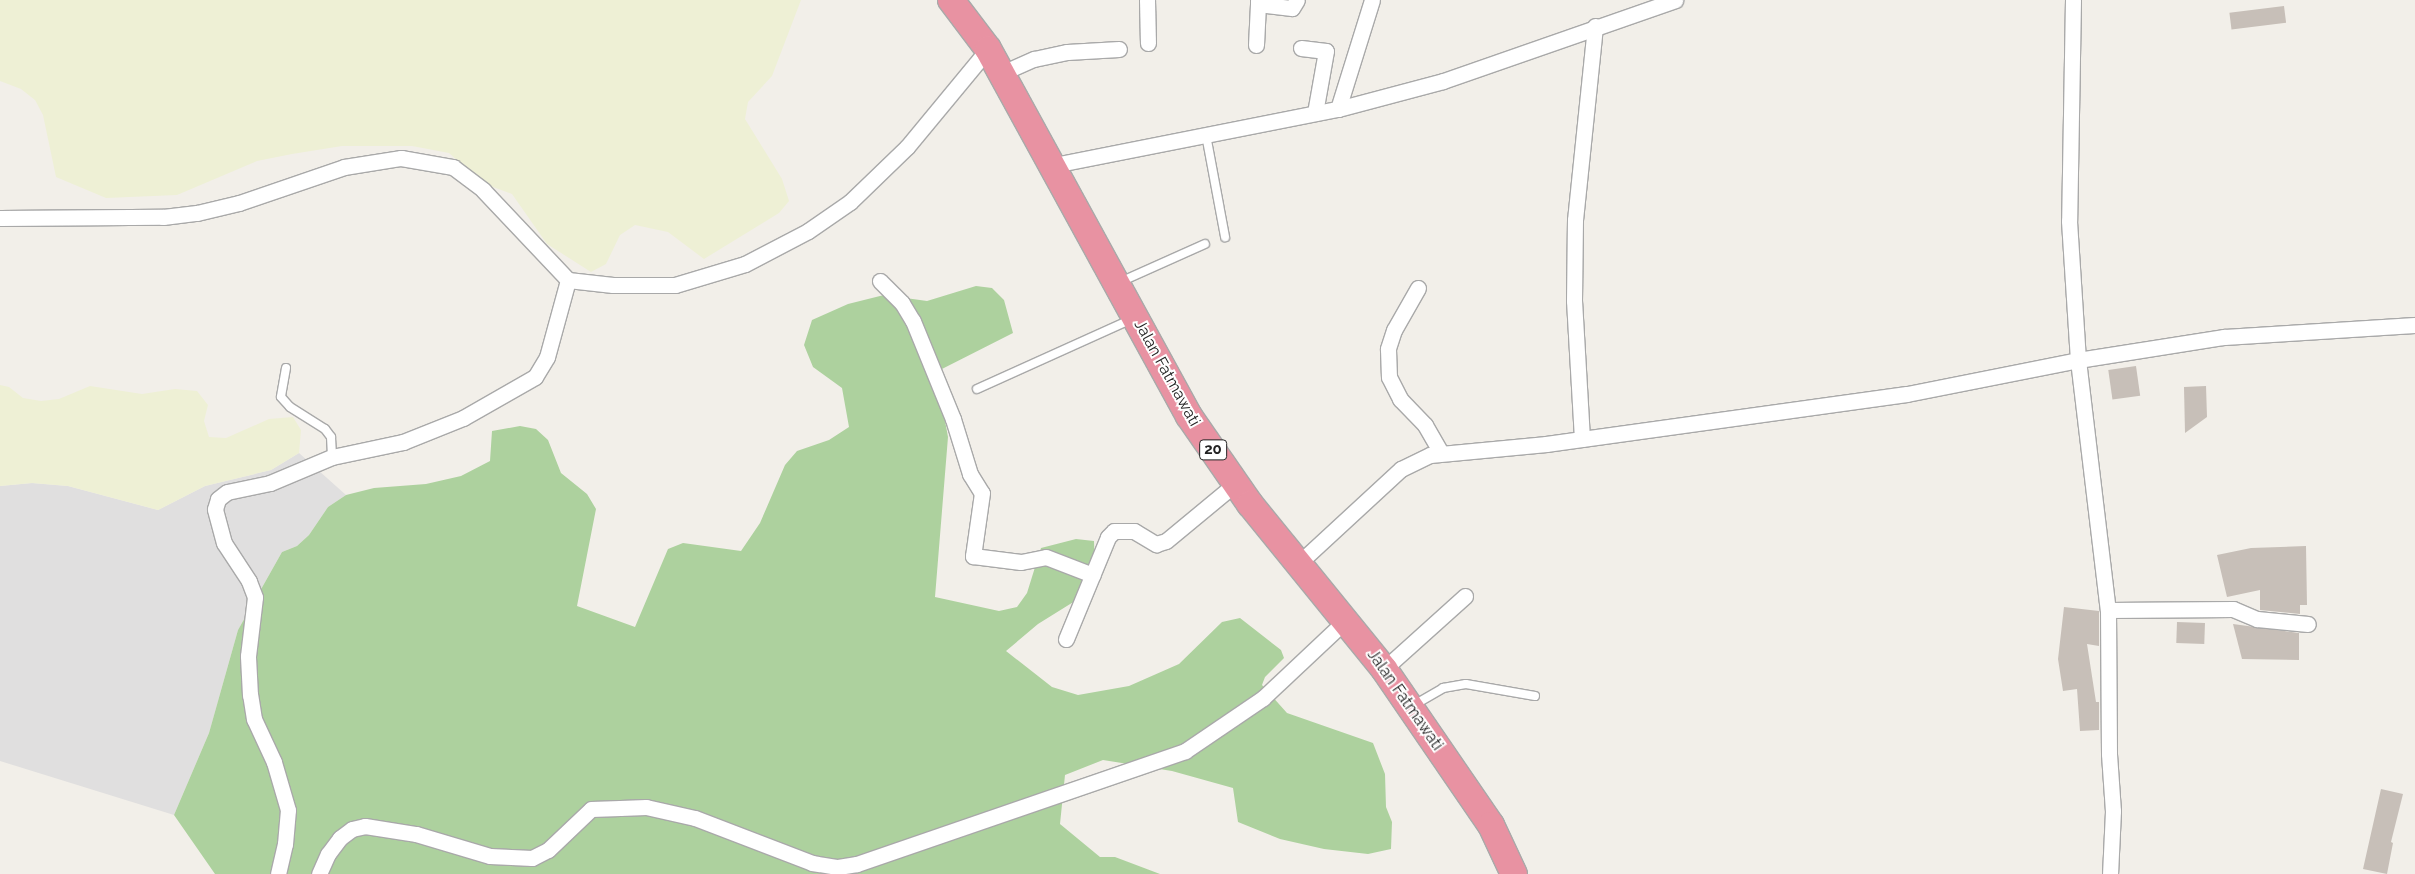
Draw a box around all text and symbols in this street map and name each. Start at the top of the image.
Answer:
street label: Jalan Fatmawati [1130,316,1204,430]
road number: 20 [1198,438,1228,462]
street label: Jalan Fatmawati [1363,646,1447,754]

